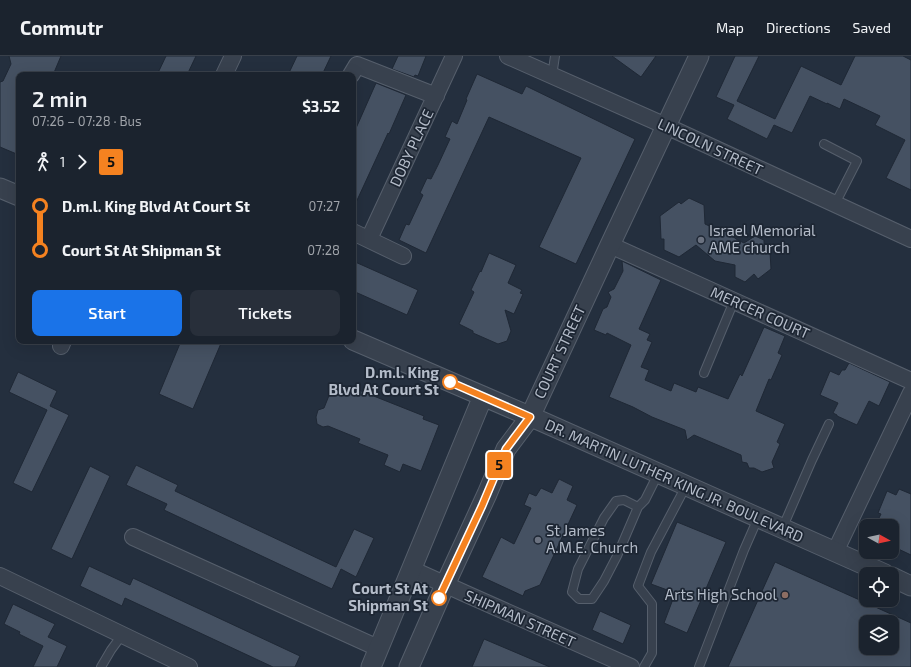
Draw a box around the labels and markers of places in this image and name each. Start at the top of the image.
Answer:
place label: Israel Memorial AME church [709,221,816,256]
marker: Israel Memorial AME church [696,235,706,245]
place label: D.m.l. King Blvd At Court St [328,363,439,398]
marker: D.m.l. King Blvd At Court St [442,374,458,390]
place label: St James A.M.E. Church [546,521,638,556]
marker: St James A.M.E. Church [533,535,543,545]
place label: Court St At Shipman St [348,579,428,614]
place label: Arts High School [665,585,778,603]
marker: Court St At Shipman St [431,590,447,606]
marker: Arts High School [780,590,790,600]

